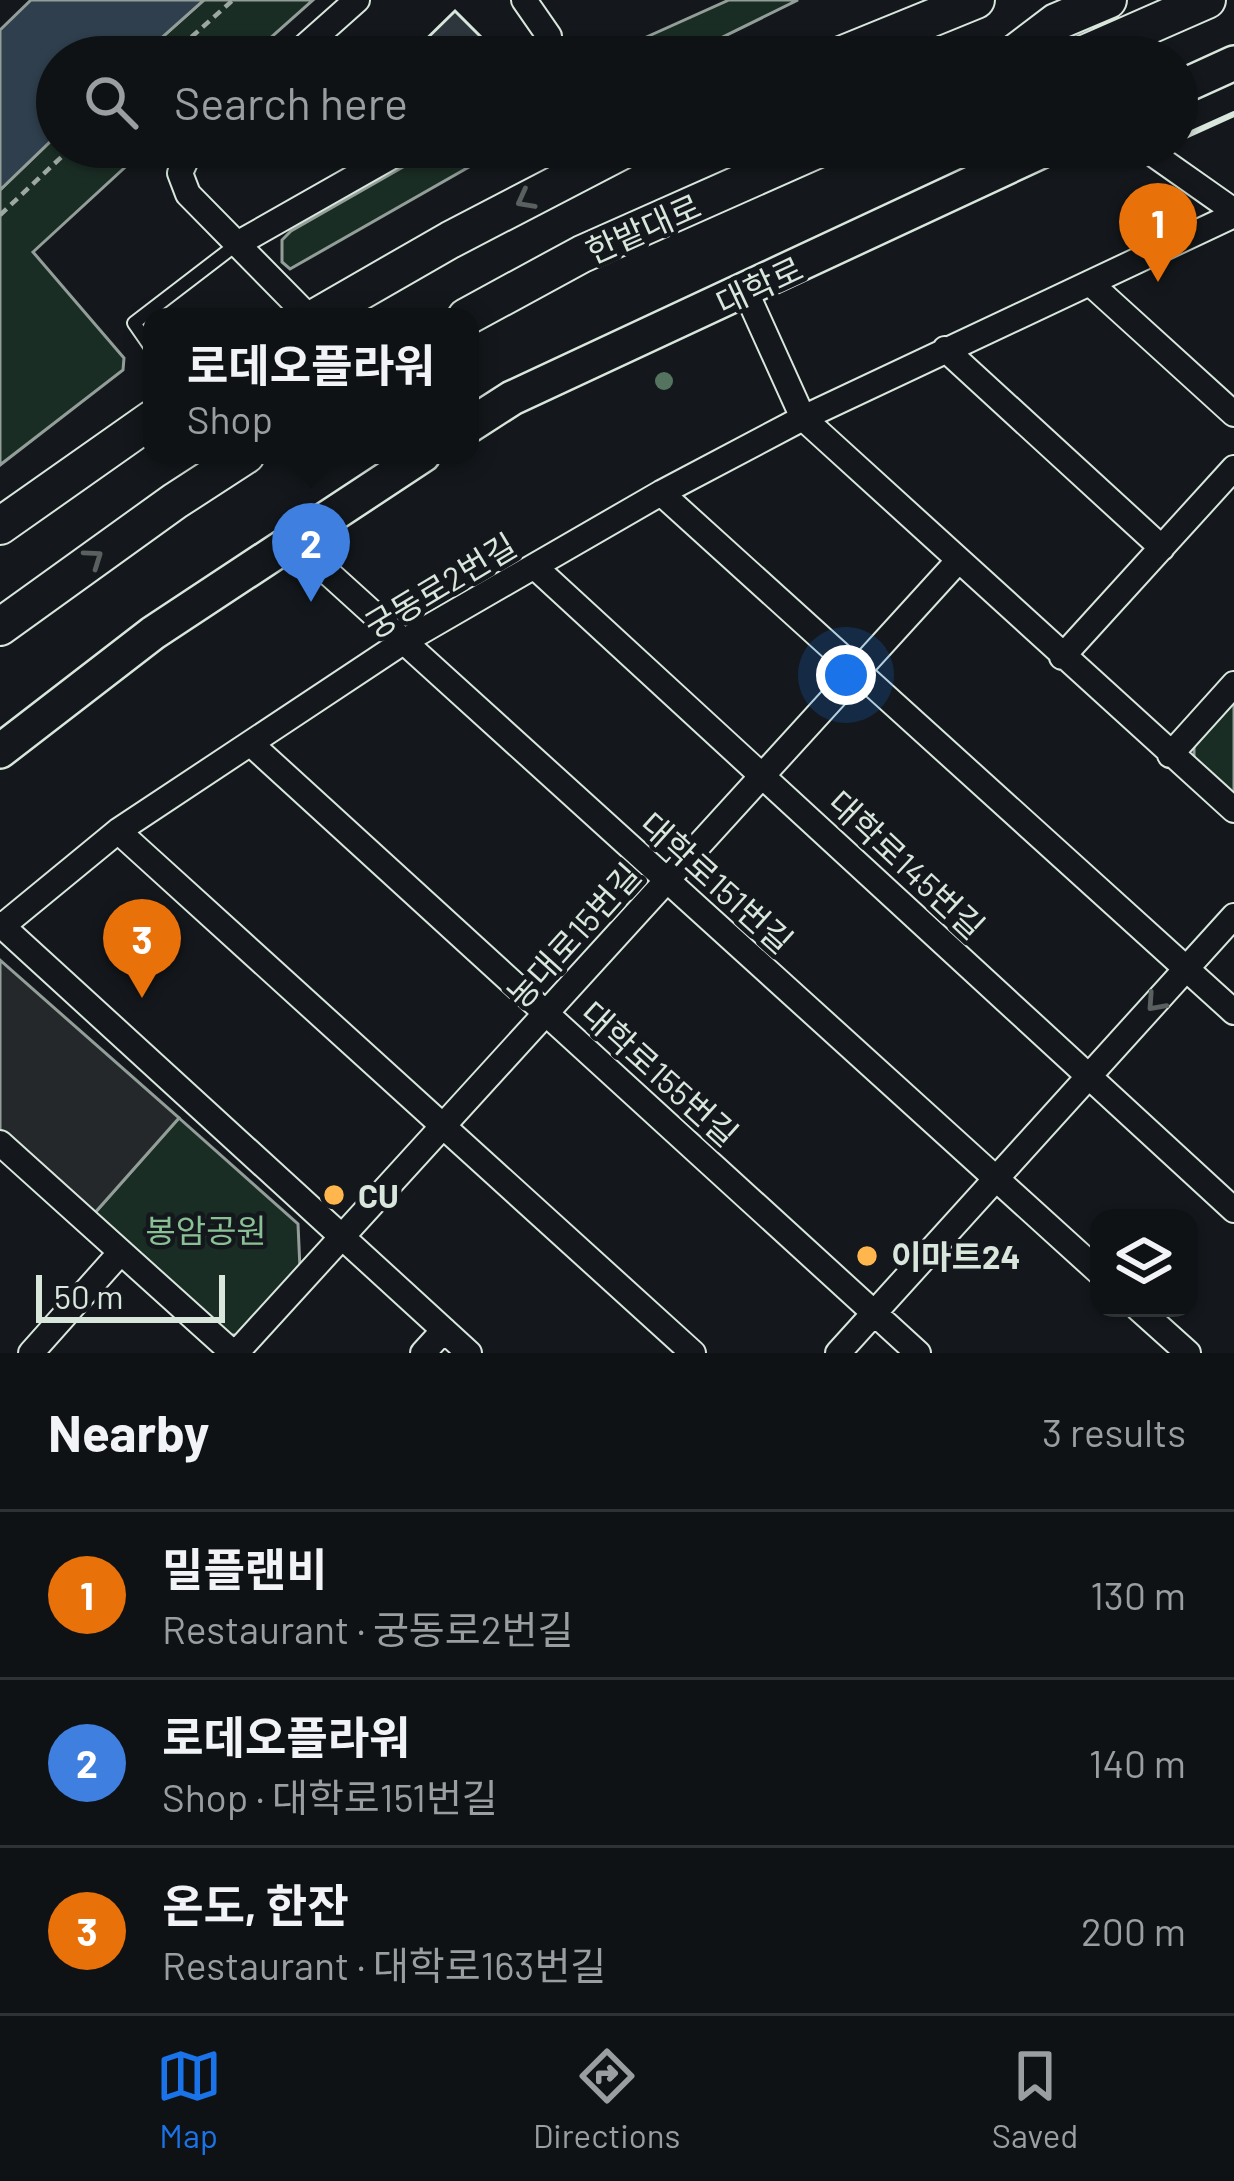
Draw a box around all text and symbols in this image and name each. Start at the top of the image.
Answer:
search box [36,36,1198,168]
icon: search [78,69,144,135]
text: Search here [174,75,408,129]
pin: 1 [1119,183,1197,282]
street label: 한밭대로 [579,185,707,271]
one-way arrow [517,186,538,209]
street label: 대학로 [709,248,809,322]
popup [143,308,479,464]
text: 로데오플라워 [187,337,435,391]
text: Shop [187,395,273,442]
pin: 2 [272,503,350,602]
street label: 궁동로2번길 [357,524,523,646]
one-way arrow [81,550,103,572]
your location [816,645,876,705]
street label: 대학로145번길 [821,782,993,946]
street label: 대학로151번길 [633,803,801,961]
street label: 농대로15번길 [498,855,648,1015]
pin: 3 [103,899,181,998]
one-way arrow [1148,990,1170,1011]
street label: 대학로155번길 [573,992,747,1154]
place label: CU [358,1175,399,1215]
marker: CU [321,1182,347,1208]
map controls [1090,1209,1198,1317]
button: layers [1090,1209,1198,1317]
park label: 봉암공원 [145,1210,267,1250]
place label: 이마트24 [891,1236,1021,1276]
marker: 이마트24 [854,1243,880,1269]
scale bar [36,1269,225,1322]
text: 50 m [54,1276,124,1316]
text: Nearby [48,1401,209,1462]
text: 3 results [1042,1408,1186,1455]
text: 밀플랜비 [162,1541,328,1595]
text: 1 [80,1571,94,1618]
text: 130 m [1090,1571,1186,1618]
text: Restaurant · 궁동로2번길 [162,1605,573,1652]
text: 로데오플라워 [162,1709,410,1763]
text: 2 [76,1739,98,1786]
text: 140 m [1089,1739,1186,1786]
text: Shop · 대학로151번길 [162,1773,498,1820]
text: 온도, 한잔 [162,1877,349,1931]
text: 3 [76,1907,98,1954]
text: 200 m [1081,1907,1186,1954]
text: Restaurant · 대학로163번길 [162,1941,606,1988]
tab: Map [156,2043,222,2155]
tab: Directions [533,2043,680,2155]
tab: Saved [992,2043,1078,2155]

